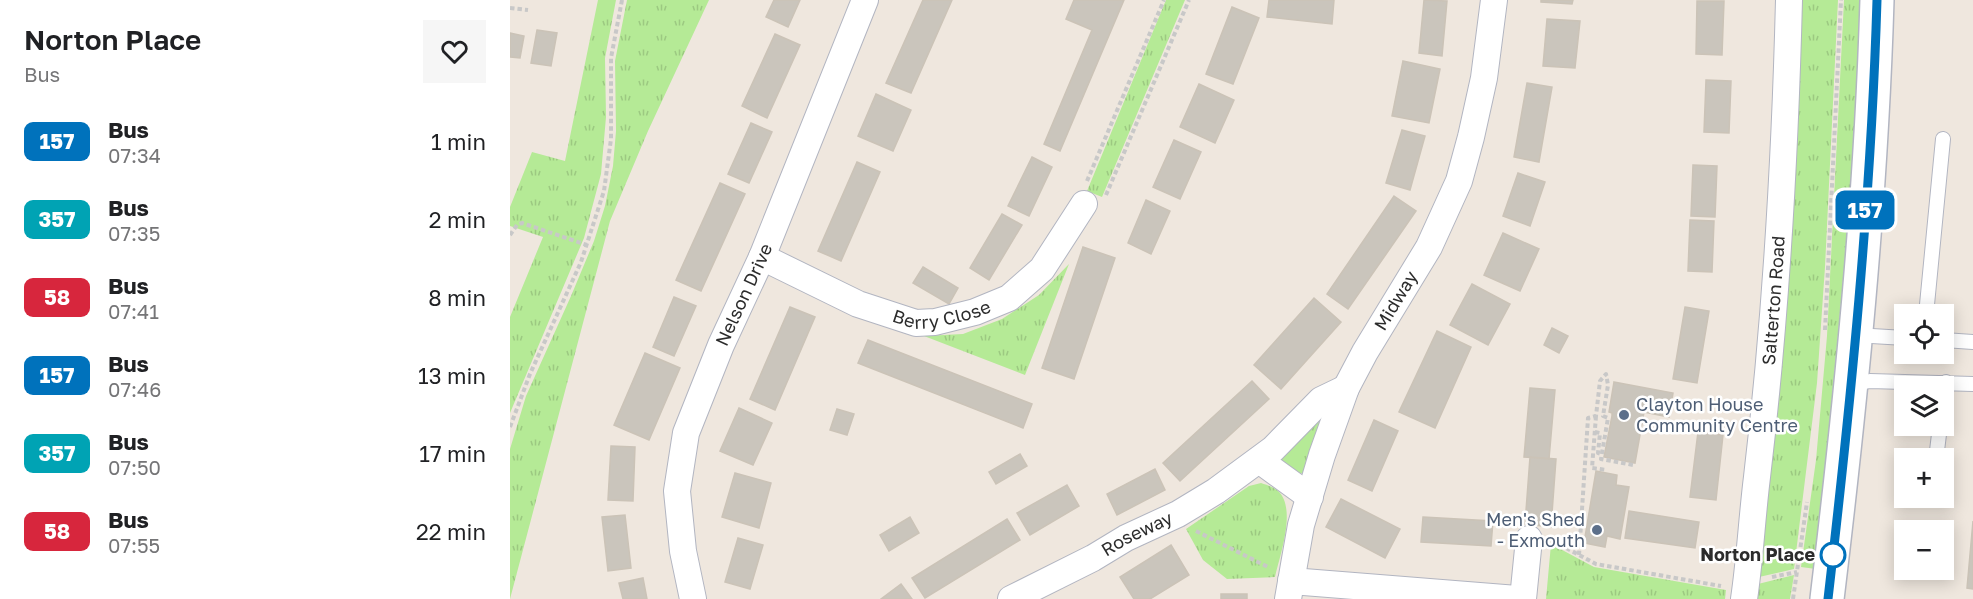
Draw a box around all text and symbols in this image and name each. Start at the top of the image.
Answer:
button: heart [423,20,486,83]
text: Norton Place [24,23,201,56]
text: Bus [24,62,60,86]
text: Bus [108,116,149,143]
text: 157 [39,128,75,154]
text: 1 min [431,128,486,155]
text: 07:34 [108,143,161,167]
line badge: 157 [1830,190,1900,230]
text: Bus [108,194,149,221]
text: 157 [1847,197,1883,223]
text: 357 [38,206,76,232]
text: 2 min [429,206,486,233]
text: 07:35 [108,221,160,245]
street label: Salterton Road [1757,235,1789,366]
street label: Nelson Drive [710,240,776,349]
street label: Midway [1369,267,1422,334]
text: Bus [108,272,149,299]
text: 58 [44,284,70,310]
text: 8 min [428,284,486,311]
street label: Berry Close [890,295,994,333]
text: 07:41 [108,299,159,323]
map controls [1894,304,1954,580]
button: locate [1894,304,1954,364]
text: Bus [108,350,149,377]
text: 157 [39,362,75,388]
text: 13 min [418,362,486,389]
button: layers [1894,376,1954,436]
text: 07:46 [108,377,161,401]
place label: Clayton House Community Centre [1636,393,1798,436]
marker: Clayton House Community Centre [1617,408,1631,422]
text: Bus [108,428,149,455]
text: 357 [38,440,76,466]
text: 17 min [419,440,486,467]
button: + [1894,448,1954,508]
text: 07:50 [108,455,161,479]
text: Bus [108,506,149,533]
street label: Roseway [1097,506,1176,560]
place label: Men's Shed - Exmouth [1486,508,1585,551]
text: 58 [44,518,70,544]
text: 22 min [416,518,486,545]
button: − [1894,520,1954,580]
marker: Men's Shed - Exmouth [1590,523,1604,537]
text: 07:55 [108,533,160,557]
marker: Norton Place [1820,542,1846,568]
place label: Norton Place [1700,543,1815,565]

